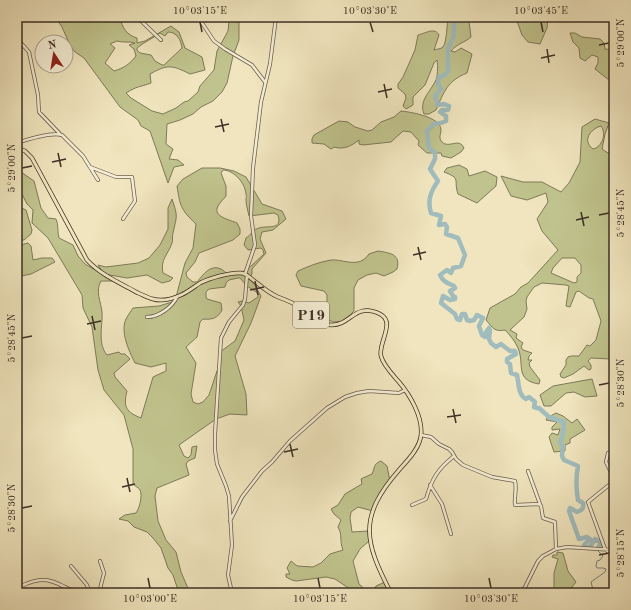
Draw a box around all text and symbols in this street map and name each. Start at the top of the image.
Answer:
text: 10°03'15"E [173,6,227,16]
text: 10°03'30"E [343,6,397,16]
text: 10°03'45"E [514,6,568,16]
text: 5°29'00"N [616,18,626,67]
north arrow [34,34,74,74]
text: N [47,39,58,52]
text: 5°29'00"N [7,143,17,192]
text: 5°28'45"N [616,188,626,237]
road number: P19 [293,302,329,328]
text: 5°28'45"N [7,313,17,362]
text: 5°28'30"N [616,358,626,407]
text: 5°28'30"N [7,483,17,532]
text: 5°28'15"N [616,528,626,577]
text: 10°03'00"E [123,594,177,604]
text: 10°03'15"E [293,594,347,604]
text: 10°03'30"E [464,594,518,604]

